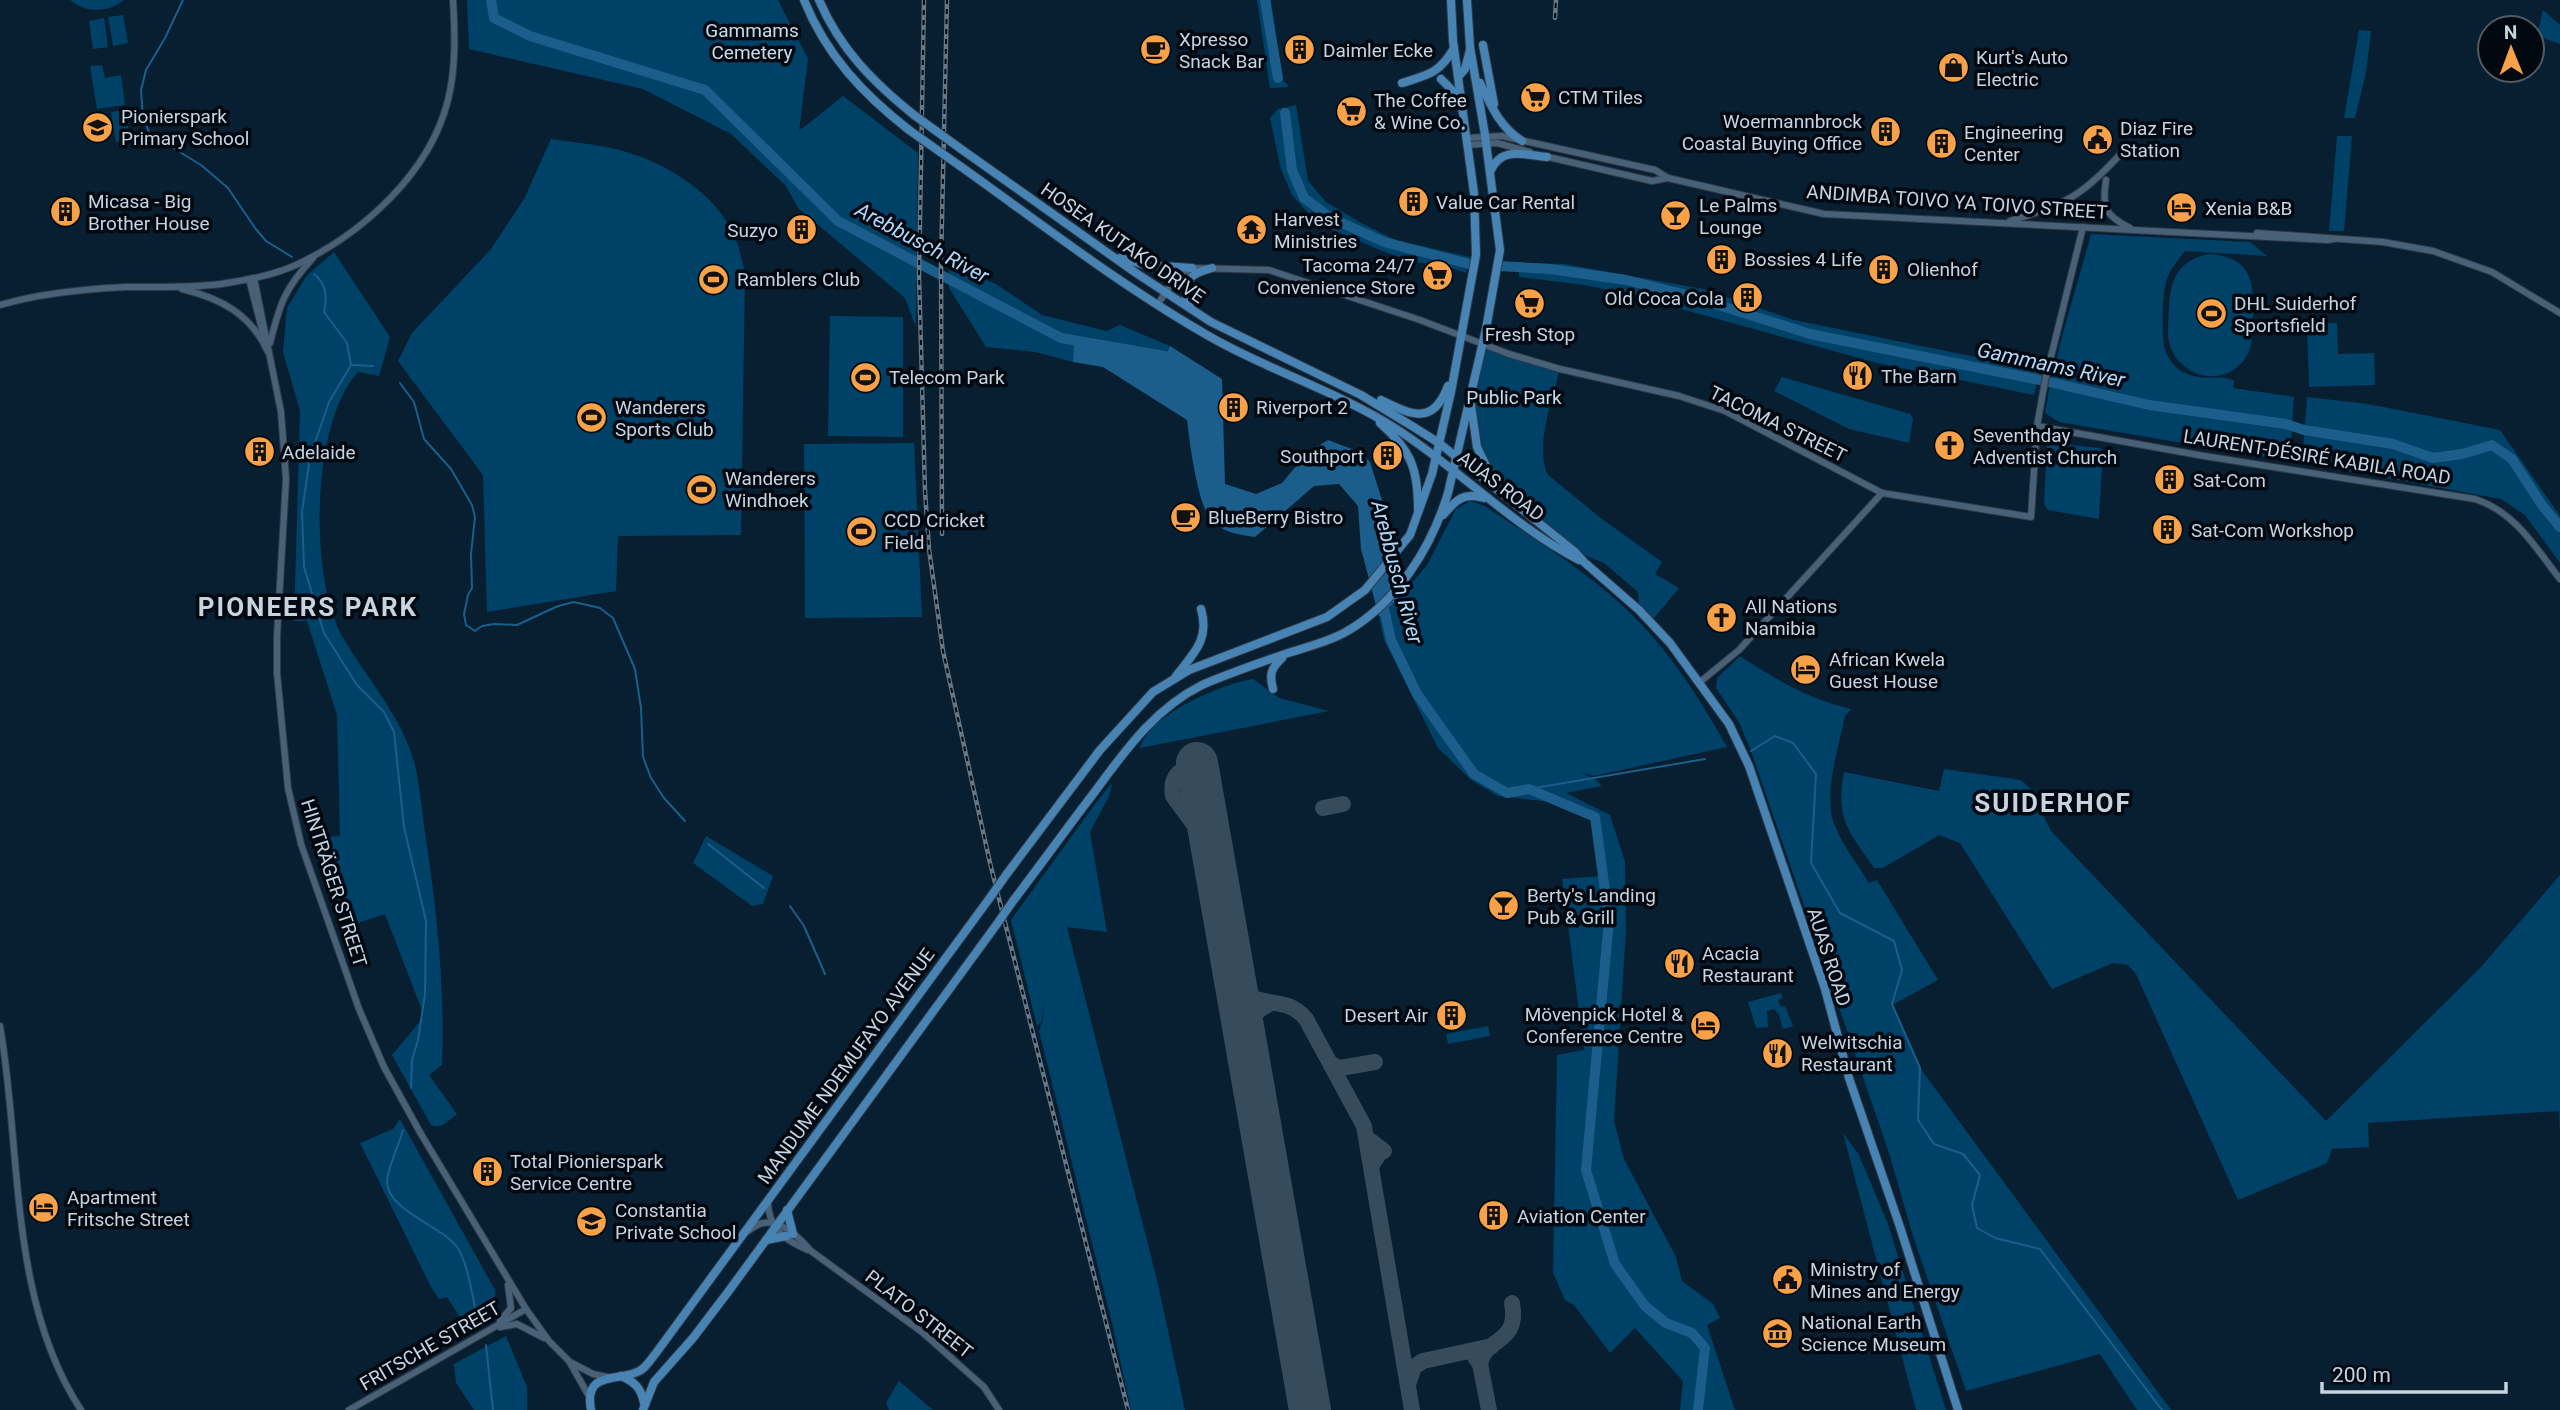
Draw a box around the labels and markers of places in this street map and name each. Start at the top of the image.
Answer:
place label: Xpresso Snack Bar [1179,28,1265,73]
cafe icon: Xpresso Snack Bar [1139,33,1173,67]
building icon: Daimler Ecke [1283,33,1317,67]
place label: Daimler Ecke [1323,39,1433,62]
place label: Kurt's Auto Electric [1976,46,2068,91]
shop icon: Kurt's Auto Electric [1936,51,1970,85]
supermarket icon: CTM Tiles [1518,80,1552,114]
place label: CTM Tiles [1558,86,1643,109]
place label: The Coffee & Wine Co. [1374,89,1467,134]
supermarket icon: The Coffee & Wine Co. [1334,94,1368,128]
place label: Pionierspark Primary School [121,105,249,150]
school or university icon: Pionierspark Primary School [81,110,115,144]
place label: Woermannbrock Coastal Buying Office [1682,110,1862,155]
building icon: Woermannbrock Coastal Buying Office [1868,115,1902,149]
place label: Diaz Fire Station [2120,117,2193,162]
place label: Engineering Center [1964,121,2063,166]
public building icon: Diaz Fire Station [2080,122,2114,156]
building icon: Engineering Center [1924,126,1958,160]
building icon: Value Car Rental [1396,185,1430,219]
place label: Micasa - Big Brother House [88,190,210,235]
place label: Value Car Rental [1436,191,1575,214]
hotel icon: Xenia B&B [2165,191,2199,225]
place label: Le Palms Lounge [1699,194,1777,239]
building icon: Micasa - Big Brother House [48,195,82,229]
place label: Xenia B&B [2205,197,2292,220]
bar icon: Le Palms Lounge [1659,199,1693,233]
place label: Harvest Ministries [1274,208,1357,253]
building icon: Suzyo [784,213,818,247]
temple icon: Harvest Ministries [1234,213,1268,247]
place label: Suzyo [727,219,778,242]
building icon: Bossies 4 Life [1704,242,1738,276]
place label: Bossies 4 Life [1744,248,1862,271]
building icon: Olienhof [1867,252,1901,286]
place label: Tacoma 24/7 Convenience Store [1257,254,1415,299]
place label: Olienhof [1907,258,1978,281]
supermarket icon: Tacoma 24/7 Convenience Store [1421,259,1455,293]
sports icon: Ramblers Club [697,262,731,296]
place label: Ramblers Club [737,268,860,291]
building icon: Old Coca Cola [1730,281,1764,315]
supermarket icon: Fresh Stop [1513,286,1547,320]
place label: Old Coca Cola [1605,287,1724,310]
place label: DHL Suiderhof Sportsfield [2234,292,2357,337]
sports icon: DHL Suiderhof Sportsfield [2194,297,2228,331]
place label: Fresh Stop [1485,323,1575,346]
restaurant icon: The Barn [1841,359,1875,393]
sports icon: Telecom Park [849,360,883,394]
place label: The Barn [1881,365,1957,388]
place label: Telecom Park [889,366,1005,389]
building icon: Riverport 2 [1216,390,1250,424]
place label: Wanderers Sports Club [615,396,714,441]
place label: Riverport 2 [1256,396,1348,419]
sports icon: Wanderers Sports Club [575,401,609,435]
place label: Seventhday Adventist Church [1973,424,2117,469]
church icon: Seventhday Adventist Church [1933,429,1967,463]
building icon: Adelaide [242,435,276,469]
building icon: Southport [1370,439,1404,473]
place label: Adelaide [282,441,356,464]
place label: Southport [1280,445,1364,468]
building icon: Sat-Com [2153,463,2187,497]
place label: Wanderers Windhoek [725,467,816,512]
place label: Sat-Com [2193,469,2266,492]
sports icon: Wanderers Windhoek [685,472,719,506]
cafe icon: BlueBerry Bistro [1168,500,1202,534]
place label: BlueBerry Bistro [1208,506,1343,529]
place label: CCD Cricket Field [884,509,985,554]
building icon: Sat-Com Workshop [2151,513,2185,547]
sports icon: CCD Cricket Field [844,514,878,548]
place label: Sat-Com Workshop [2191,519,2354,542]
place label: All Nations Namibia [1745,595,1837,640]
church icon: All Nations Namibia [1705,600,1739,634]
place label: African Kwela Guest House [1829,648,1945,693]
hotel icon: African Kwela Guest House [1789,653,1823,687]
place label: Berty's Landing Pub & Grill [1527,884,1656,929]
bar icon: Berty's Landing Pub & Grill [1487,889,1521,923]
place label: Acacia Restaurant [1702,942,1794,987]
restaurant icon: Acacia Restaurant [1662,947,1696,981]
building icon: Desert Air [1434,998,1468,1032]
place label: Mövenpick Hotel & Conference Centre [1525,1003,1683,1048]
place label: Desert Air [1344,1004,1429,1027]
hotel icon: Mövenpick Hotel & Conference Centre [1689,1008,1723,1042]
place label: Welwitschia Restaurant [1801,1031,1903,1076]
restaurant icon: Welwitschia Restaurant [1761,1036,1795,1070]
place label: Total Pionierspark Service Centre [510,1150,663,1195]
building icon: Total Pionierspark Service Centre [470,1155,504,1189]
place label: Apartment Fritsche Street [67,1186,190,1231]
hotel icon: Apartment Fritsche Street [27,1191,61,1225]
place label: Constantia Private School [615,1199,736,1244]
building icon: Aviation Center [1477,1199,1511,1233]
school or university icon: Constantia Private School [575,1204,609,1238]
place label: Aviation Center [1517,1205,1646,1228]
place label: Ministry of Mines and Energy [1810,1258,1960,1303]
public building icon: Ministry of Mines and Energy [1770,1263,1804,1297]
place label: National Earth Science Museum [1801,1311,1946,1356]
museum icon: National Earth Science Museum [1761,1316,1795,1350]

